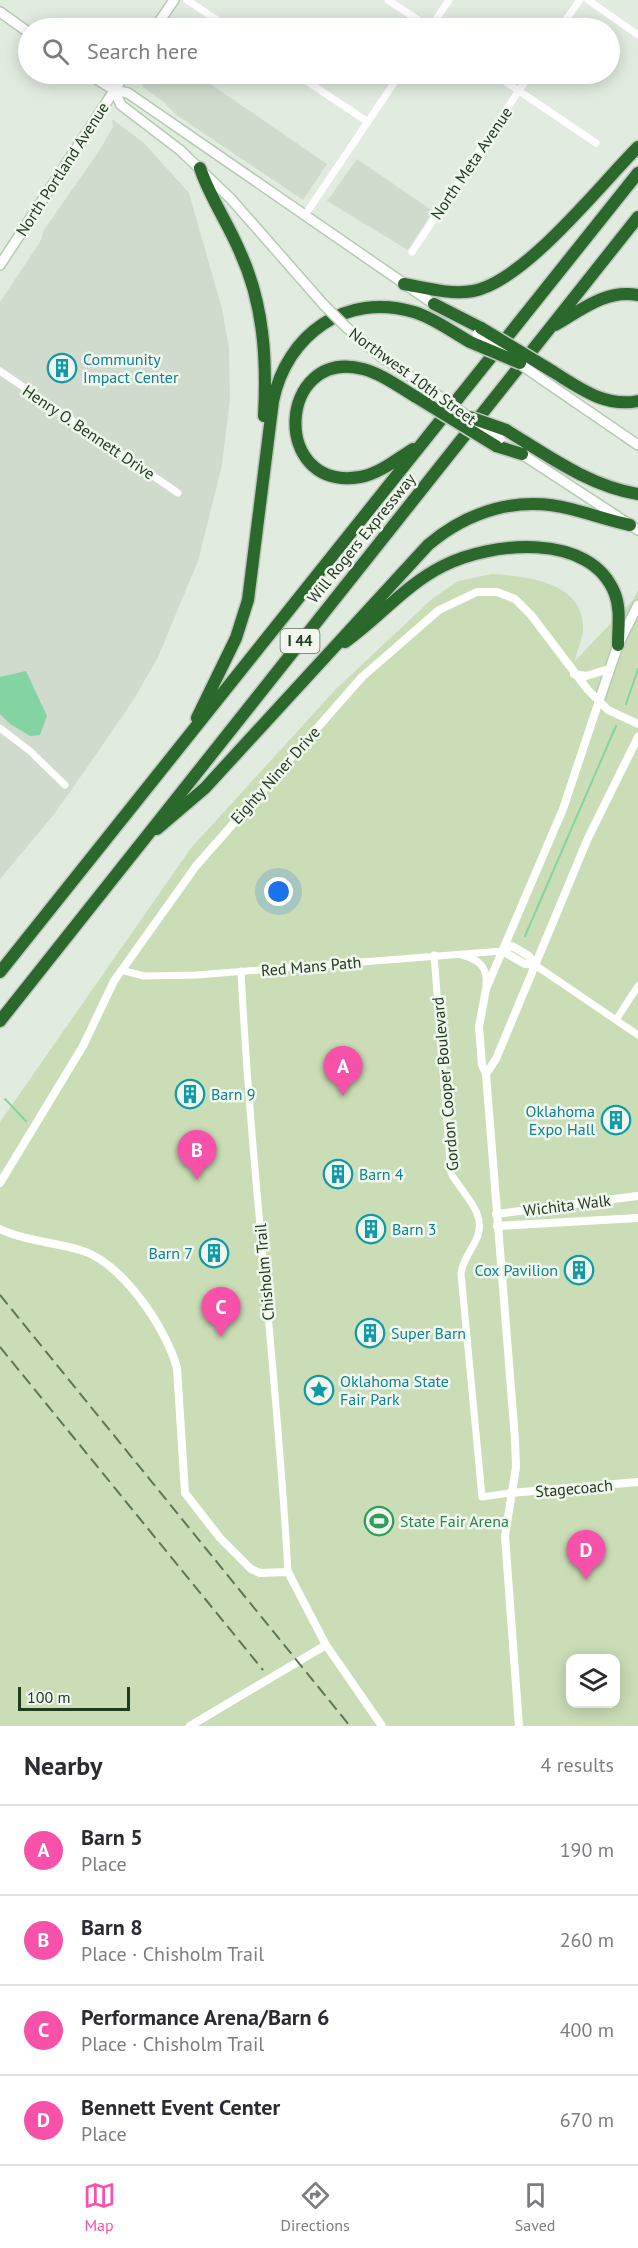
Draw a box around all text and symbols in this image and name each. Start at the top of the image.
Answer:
search box [18,18,620,84]
icon: search [39,35,72,68]
text: Search here [87,37,198,65]
street label: North Portland Avenue [11,98,113,240]
street label: North Meta Avenue [426,103,516,223]
street label: Northwest 10th Street [345,323,481,429]
place label: Community Impact Center [83,349,179,387]
building icon: Community Impact Center [46,352,78,384]
street label: Henry O. Bennett Drive [19,380,159,484]
street label: Will Rogers Expressway [302,469,420,607]
road number: I 44 [280,629,320,653]
street label: Eighty Niner Drive [226,722,324,828]
your location [264,877,293,906]
street label: Red Mans Path [260,952,362,980]
street label: Gordon Cooper Boulevard [427,996,463,1172]
pin: A [324,1046,362,1096]
building icon: Barn 9 [174,1078,206,1110]
place label: Barn 9 [211,1084,255,1104]
place label: Oklahoma Expo Hall [526,1101,595,1139]
building icon: Oklahoma Expo Hall [600,1104,632,1136]
pin: B [178,1130,216,1180]
building icon: Barn 4 [322,1158,354,1190]
place label: Barn 4 [359,1164,404,1184]
street label: Wichita Walk [522,1190,612,1220]
building icon: Barn 3 [355,1213,387,1245]
place label: Barn 3 [392,1219,436,1239]
street label: Chisholm Trail [250,1222,278,1321]
building icon: Barn 7 [198,1237,230,1269]
place label: Barn 7 [149,1243,193,1263]
building icon: Cox Pavilion [563,1254,595,1286]
place label: Cox Pavilion [475,1260,558,1280]
pin: C [202,1288,240,1337]
building icon: Super Barn [354,1317,386,1349]
place label: Super Barn [391,1323,466,1343]
place label: Oklahoma State Fair Park [340,1371,449,1409]
place icon: Oklahoma State Fair Park [303,1374,335,1406]
street label: Stagecoach [534,1475,614,1501]
sports icon: State Fair Arena [363,1505,395,1537]
place label: State Fair Arena [400,1511,509,1531]
pin: D [566,1530,606,1580]
map controls [566,1654,620,1708]
button: layers [566,1654,620,1708]
scale bar [18,1684,130,1712]
text: 100 m [27,1687,70,1707]
text: Nearby [24,1749,102,1782]
text: 4 results [541,1752,614,1778]
text: Barn 5 [81,1823,143,1851]
text: A [37,1837,50,1863]
text: 190 m [560,1837,614,1863]
text: Place [81,1851,127,1877]
text: Barn 8 [81,1913,143,1941]
text: B [38,1927,49,1953]
text: 260 m [560,1927,614,1953]
text: Place · Chisholm Trail [81,1941,264,1967]
text: Performance Arena/Barn 6 [81,2003,330,2031]
text: C [38,2017,49,2043]
text: 400 m [560,2017,614,2043]
text: Place · Chisholm Trail [81,2031,264,2057]
text: Bennett Event Center [81,2093,280,2121]
text: D [37,2107,50,2133]
text: 670 m [560,2107,614,2133]
text: Place [81,2121,127,2147]
tab: Map [83,2179,116,2235]
tab: Directions [281,2179,350,2235]
tab: Saved [515,2179,555,2235]

